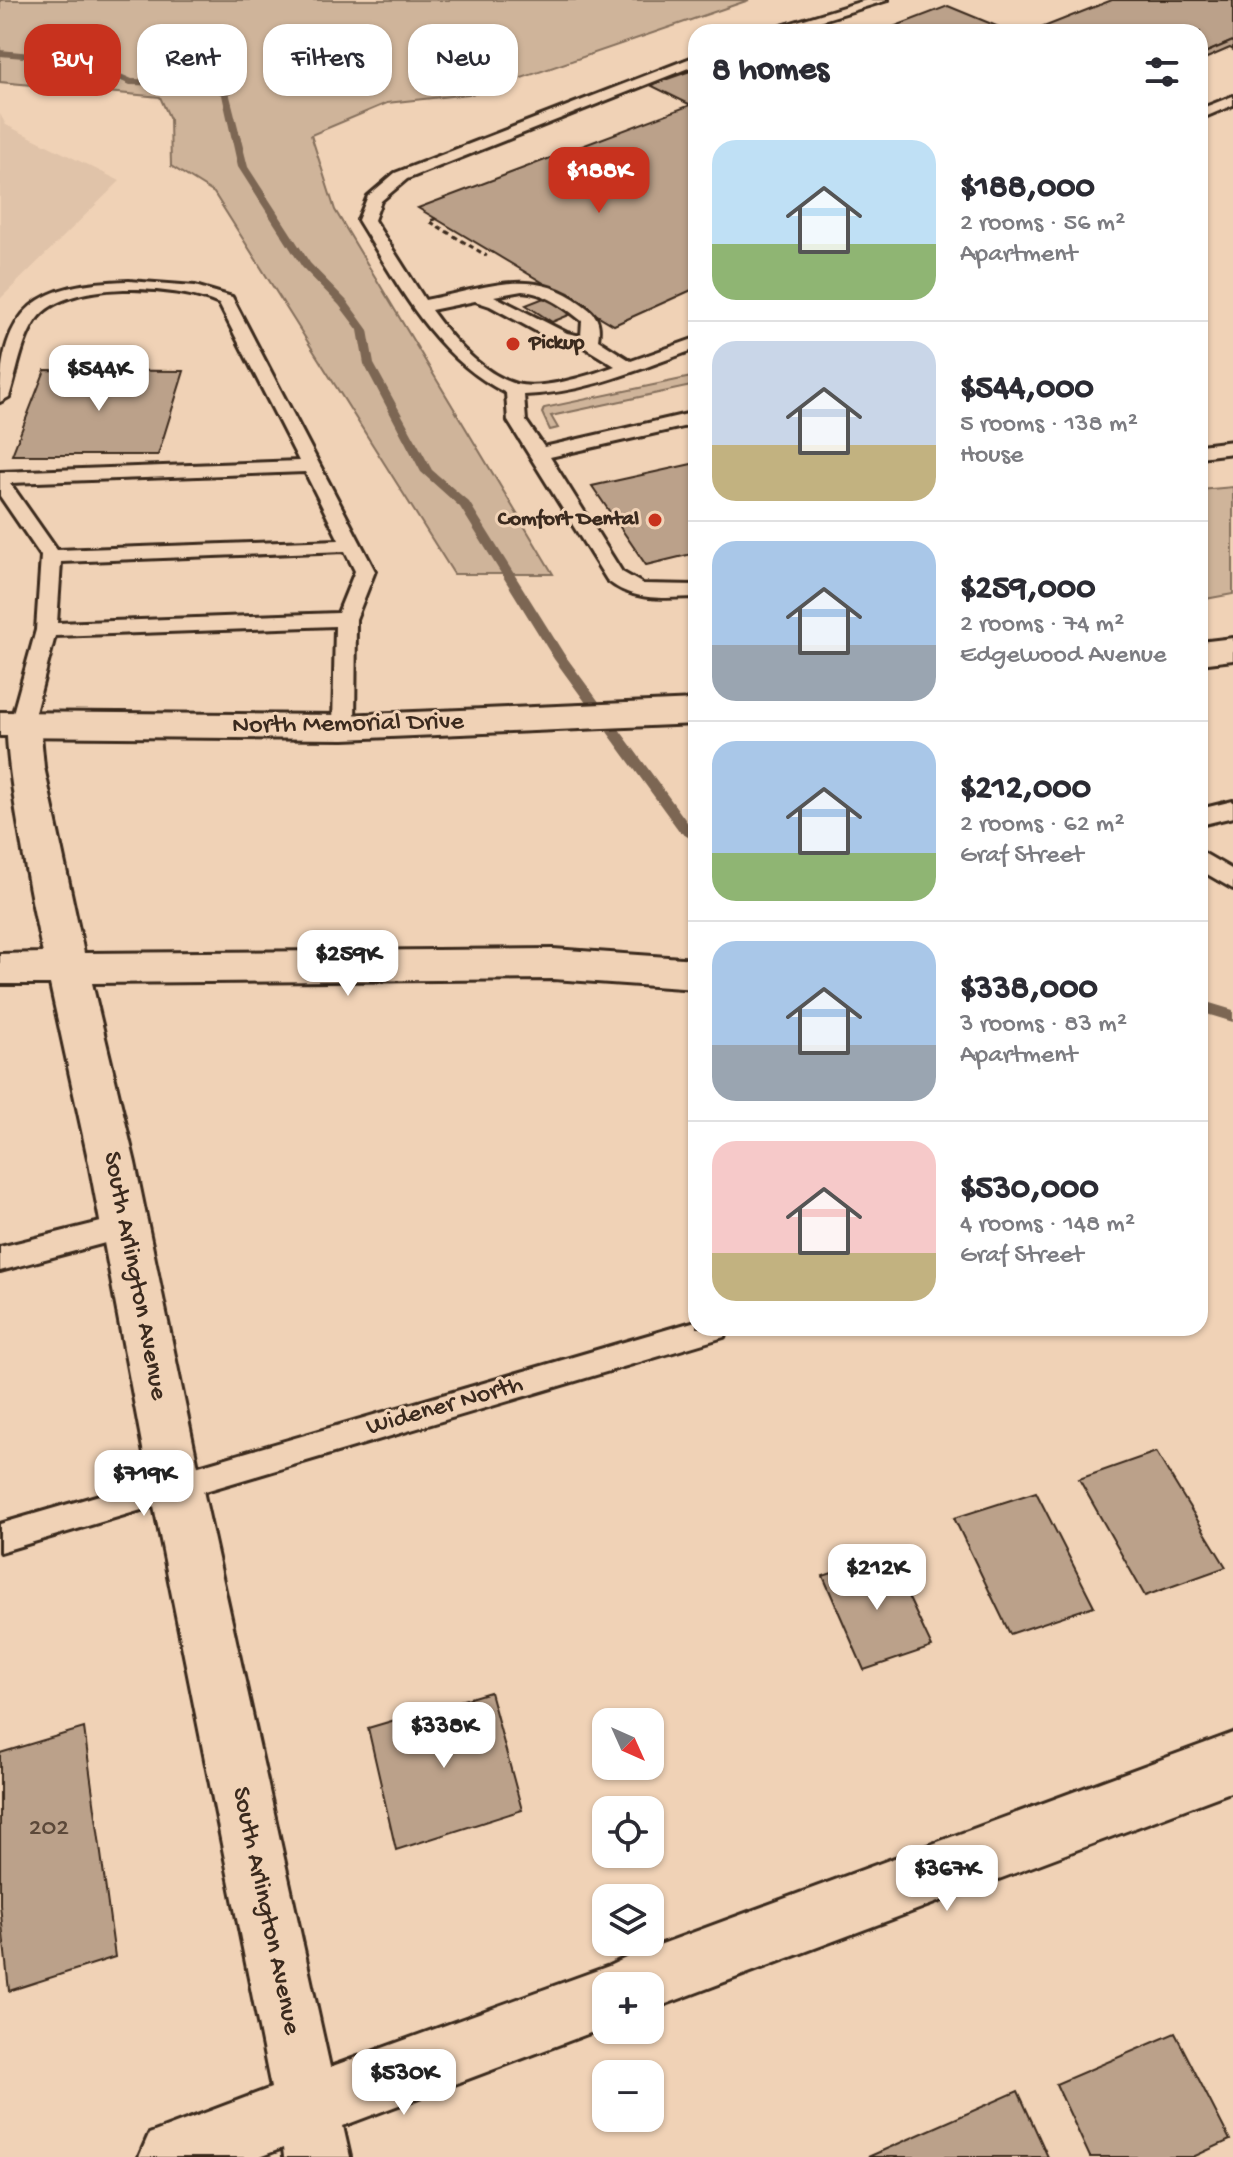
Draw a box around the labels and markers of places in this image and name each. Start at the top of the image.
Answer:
pin: $188K [543,147,655,215]
place label: Pickup [528,331,585,357]
marker: Pickup [504,335,522,353]
pin: $544K [43,345,155,413]
place label: Comfort Dental [497,507,639,533]
marker: Comfort Dental [646,511,664,529]
pin: $259K [292,930,404,998]
pin: $719K [88,1450,200,1518]
pin: $212K [821,1544,933,1612]
pin: $338K [388,1702,500,1770]
pin: $367K [891,1845,1003,1913]
pin: $530K [348,2049,460,2117]

